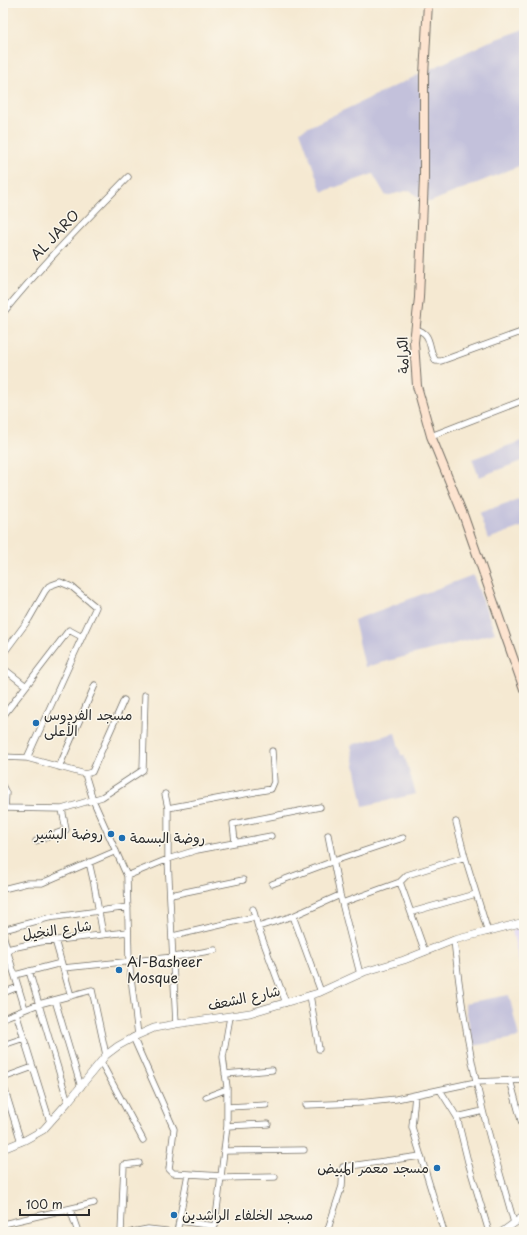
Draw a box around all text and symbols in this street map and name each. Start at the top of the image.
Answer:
street label: AL JARO [25,205,84,264]
street label: الكرامة [391,336,414,374]
place label: مسجد الفردوس الأعلى [44,704,132,741]
marker: مسجد الفردوس الأعلى [31,718,41,728]
place label: روضة البشير [34,823,103,844]
place label: روضة البسمة [130,827,205,848]
marker: روضة البشير [106,829,116,839]
marker: روضة البسمة [117,833,127,843]
street label: شارع النخيل [21,914,93,945]
place label: Al-Basheer Mosque [127,951,203,988]
marker: Al-Basheer Mosque [114,965,124,975]
street label: شارع الشعف [206,980,282,1015]
place label: مسجد معمر المبيض [317,1157,429,1178]
marker: مسجد معمر المبيض [432,1163,442,1173]
scale bar [20,1191,89,1217]
text: 100 m [26,1195,63,1213]
place label: مسجد الخلفاء الراشدين [182,1204,313,1225]
marker: مسجد الخلفاء الراشدين [169,1210,179,1220]

